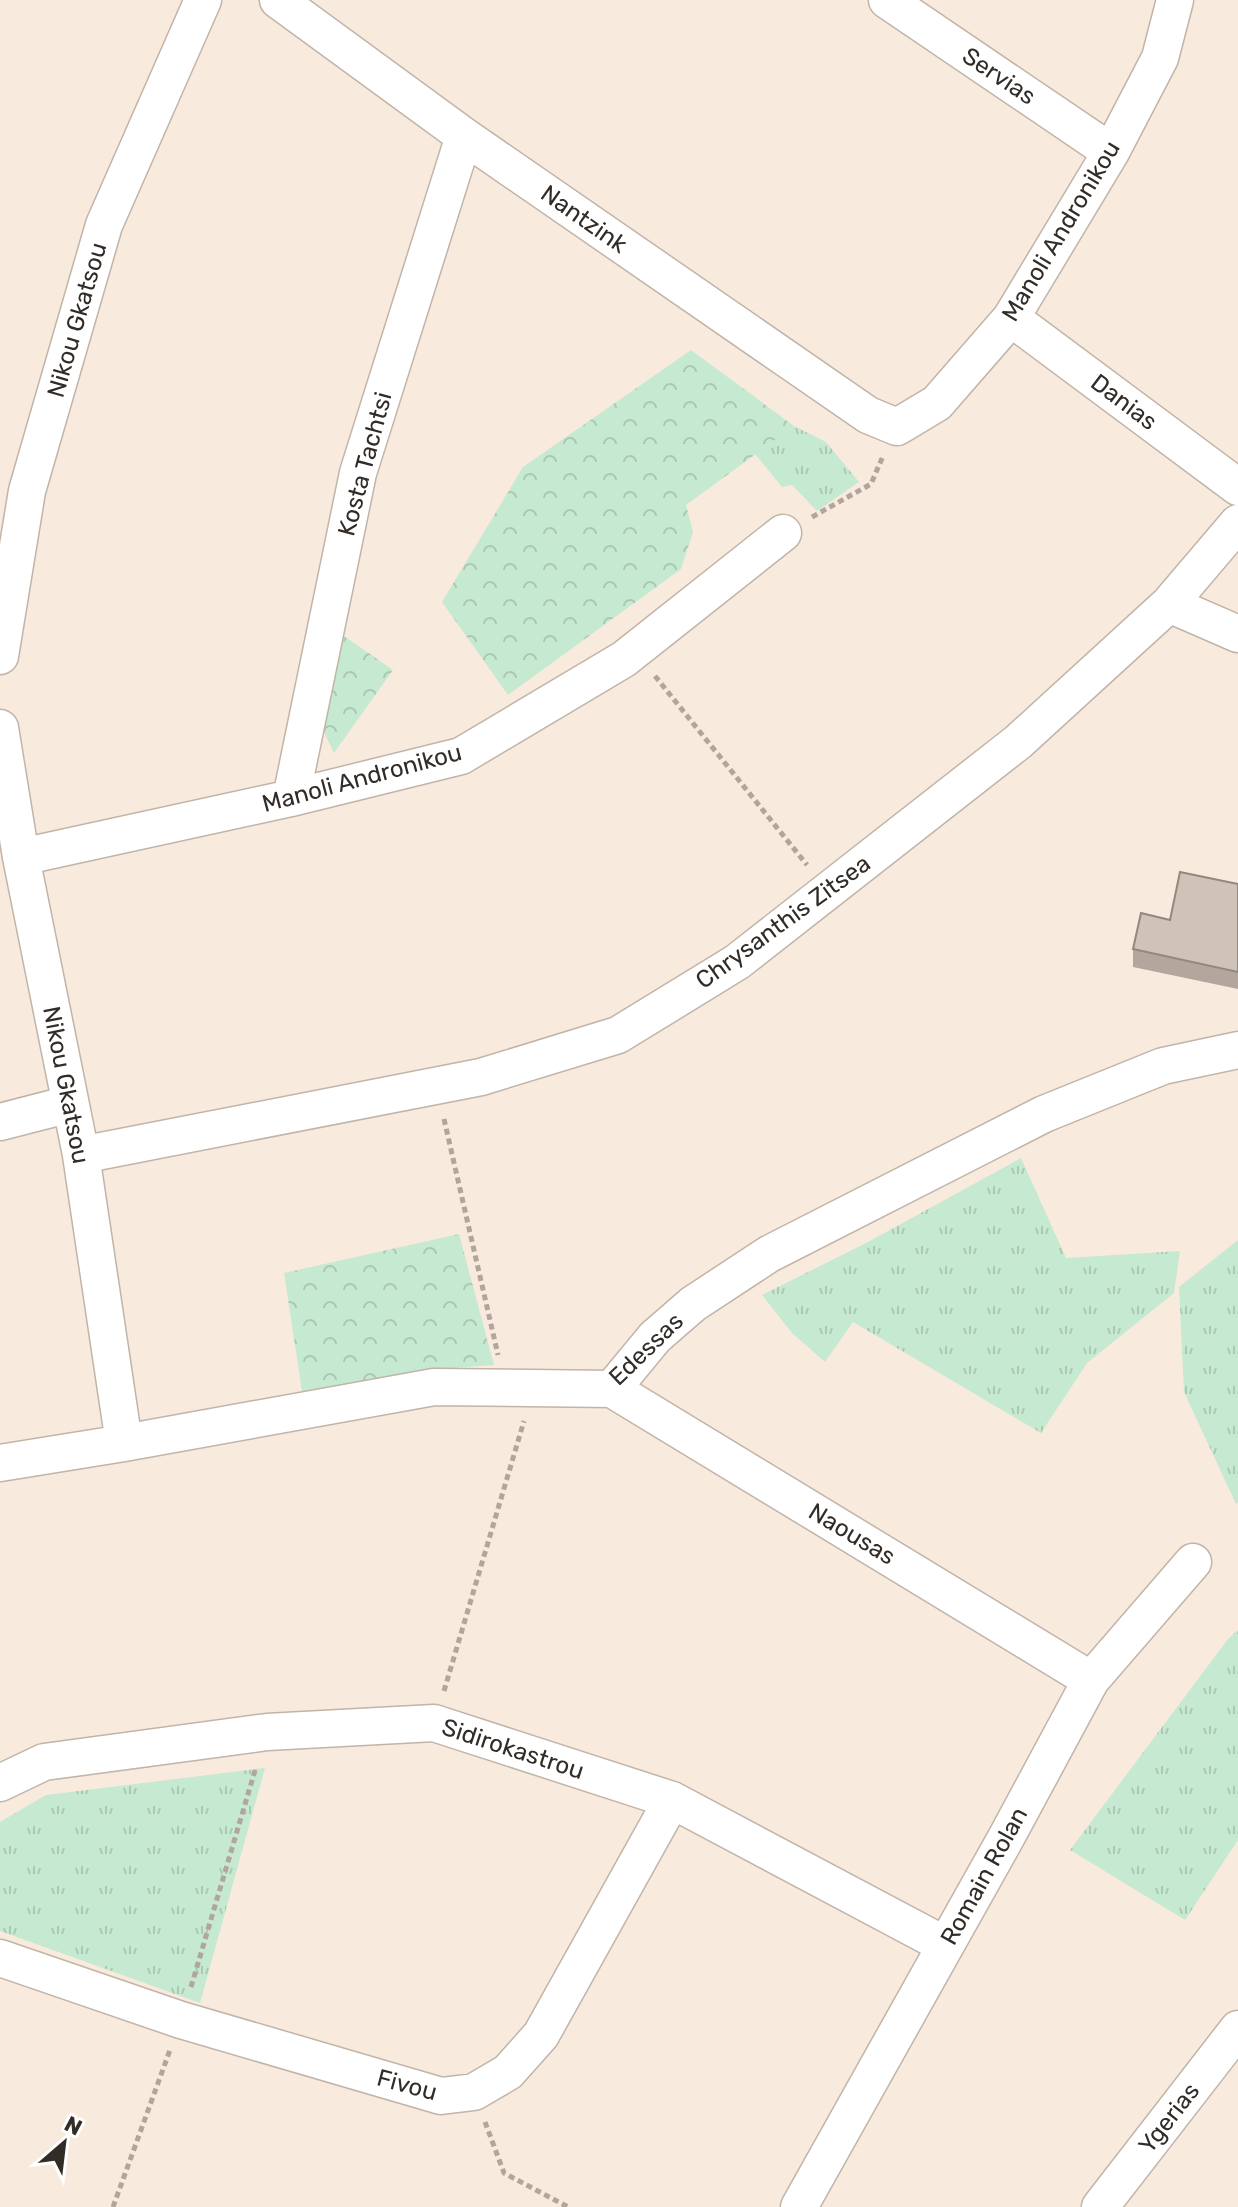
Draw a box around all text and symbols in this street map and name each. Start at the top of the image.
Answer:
street label: Servias [957,41,1041,111]
street label: Manoli Andronikou [996,136,1126,326]
street label: Nantzink [536,179,633,259]
street label: Nikou Gkatsou [42,239,112,401]
street label: Danias [1085,368,1163,436]
street label: Kosta Tachtsi [332,389,398,539]
street label: Manoli Andronikou [259,738,465,818]
street label: Chrysanthis Zitsea [690,849,876,995]
street label: Nikou Gkatsou [37,1004,95,1166]
street label: Edessas [603,1307,689,1391]
street label: Naousas [804,1497,900,1571]
street label: Sidirokastrou [438,1713,588,1785]
street label: Romain Rolan [935,1802,1033,1950]
street label: Fivou [374,2064,440,2106]
street label: Ygerias [1133,2077,1205,2159]
north arrow [24,2103,104,2183]
text: N [60,2110,86,2141]

